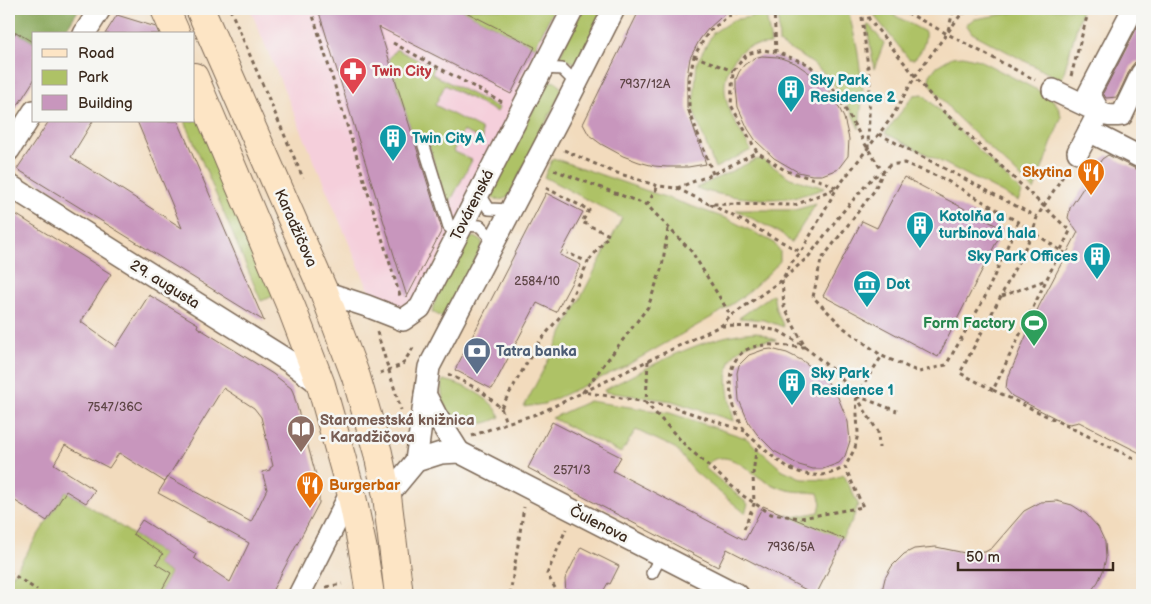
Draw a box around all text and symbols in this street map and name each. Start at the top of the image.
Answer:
legend [32,32,195,122]
text: Road [78,44,114,63]
pharmacy icon: Twin City [338,56,368,95]
place label: Twin City [372,62,432,81]
text: Park [78,68,109,87]
place label: Sky Park Residence 2 [810,71,896,107]
building icon: Sky Park Residence 2 [776,74,806,113]
house number: 7937/12A [620,77,671,92]
text: Building [78,94,133,113]
building icon: Twin City A [378,123,408,162]
place label: Twin City A [412,129,485,148]
restaurant icon: Skytina [1076,157,1106,196]
place label: Skytina [1022,163,1072,182]
street label: Továrenská [447,167,498,244]
street label: Karadžičova [270,186,321,270]
place label: Kotolňa a turbínová hala [938,207,1036,243]
building icon: Kotolňa a turbínová hala [905,210,935,249]
building icon: Sky Park Offices [1082,241,1112,280]
place label: Sky Park Offices [967,247,1078,266]
street label: 29. augusta [126,256,203,313]
museum icon: Dot [852,269,882,308]
house number: 2584/10 [514,274,560,289]
place label: Dot [886,275,910,294]
sports icon: Form Factory [1019,308,1049,347]
place label: Form Factory [923,314,1015,333]
bank icon: Tatra banka [462,336,492,375]
place label: Tatra banka [496,342,577,361]
place label: Sky Park Residence 1 [811,364,894,400]
building icon: Sky Park Residence 1 [777,367,807,406]
house number: 7547/36C [88,400,143,415]
place label: Staromestská knižnica - Karadžičova [320,411,475,447]
library icon: Staromestská knižnica - Karadžičova [286,414,316,453]
house number: 2571/3 [553,463,591,478]
restaurant icon: Burgerbar [295,470,325,509]
place label: Burgerbar [329,476,401,495]
street label: Čulenova [566,502,631,547]
scale bar [958,539,1114,571]
house number: 7936/5A [767,540,815,555]
text: 50 m [966,548,1000,567]

